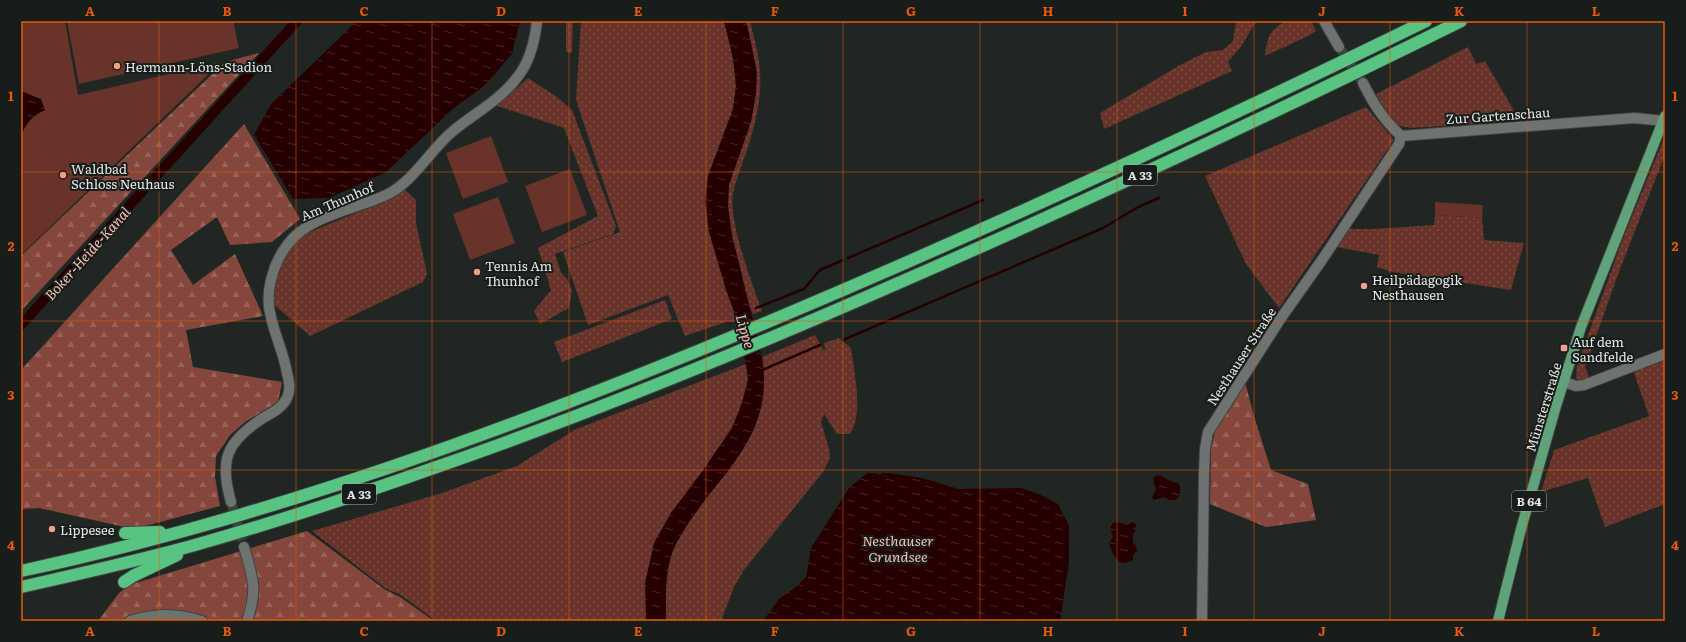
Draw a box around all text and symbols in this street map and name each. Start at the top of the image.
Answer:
text: A [85,1,95,20]
text: B [223,1,232,20]
text: C [359,1,369,20]
text: D [496,1,506,20]
text: E [634,1,643,20]
text: F [771,1,779,20]
text: G [906,1,916,20]
text: H [1043,1,1054,20]
text: I [1182,1,1188,20]
text: J [1318,1,1326,20]
text: K [1454,1,1465,20]
text: L [1592,1,1600,20]
place label: Hermann-Löns-Stadion [125,57,273,76]
marker: Hermann-Löns-Stadion [112,61,122,71]
text: 1 [8,86,14,105]
text: 1 [1672,86,1678,105]
street label: Zur Gartenschau [1445,102,1551,128]
place label: Waldbad Schloss Neuhaus [71,159,174,193]
road number: A 33 [1123,165,1157,185]
marker: Waldbad Schloss Neuhaus [58,170,68,180]
street label: Am Thunhof [297,177,378,225]
water label: Boker-Heide-Kanal [40,202,134,304]
text: 2 [8,236,15,255]
text: 2 [1672,236,1679,255]
place label: Tennis Am Thunhof [485,256,552,290]
marker: Tennis Am Thunhof [472,267,482,277]
place label: Heilpädagogik Nesthausen [1372,270,1463,304]
marker: Heilpädagogik Nesthausen [1359,281,1369,291]
street label: Nesthauser Straße [1202,303,1280,409]
water label: Lippe [732,311,761,351]
place label: Auf dem Sandfelde [1572,332,1634,366]
marker: Auf dem Sandfelde [1559,343,1569,353]
street label: Münsterstraße [1520,360,1566,454]
text: 3 [7,385,15,404]
text: 3 [1671,385,1679,404]
road number: A 33 [342,484,376,504]
road number: B 64 [1512,491,1546,511]
place label: Lippesee [60,520,115,539]
marker: Lippesee [47,524,57,534]
water label: Nesthauser Grundsee [862,530,934,566]
text: 4 [7,535,15,554]
text: 4 [1671,535,1679,554]
text: A [85,621,95,640]
text: B [223,621,232,640]
text: C [359,621,369,640]
text: D [496,621,506,640]
text: E [634,621,643,640]
text: F [771,621,779,640]
text: G [906,621,916,640]
text: H [1043,621,1054,640]
text: I [1182,621,1188,640]
text: J [1318,621,1326,640]
text: K [1454,621,1465,640]
text: L [1592,621,1600,640]

